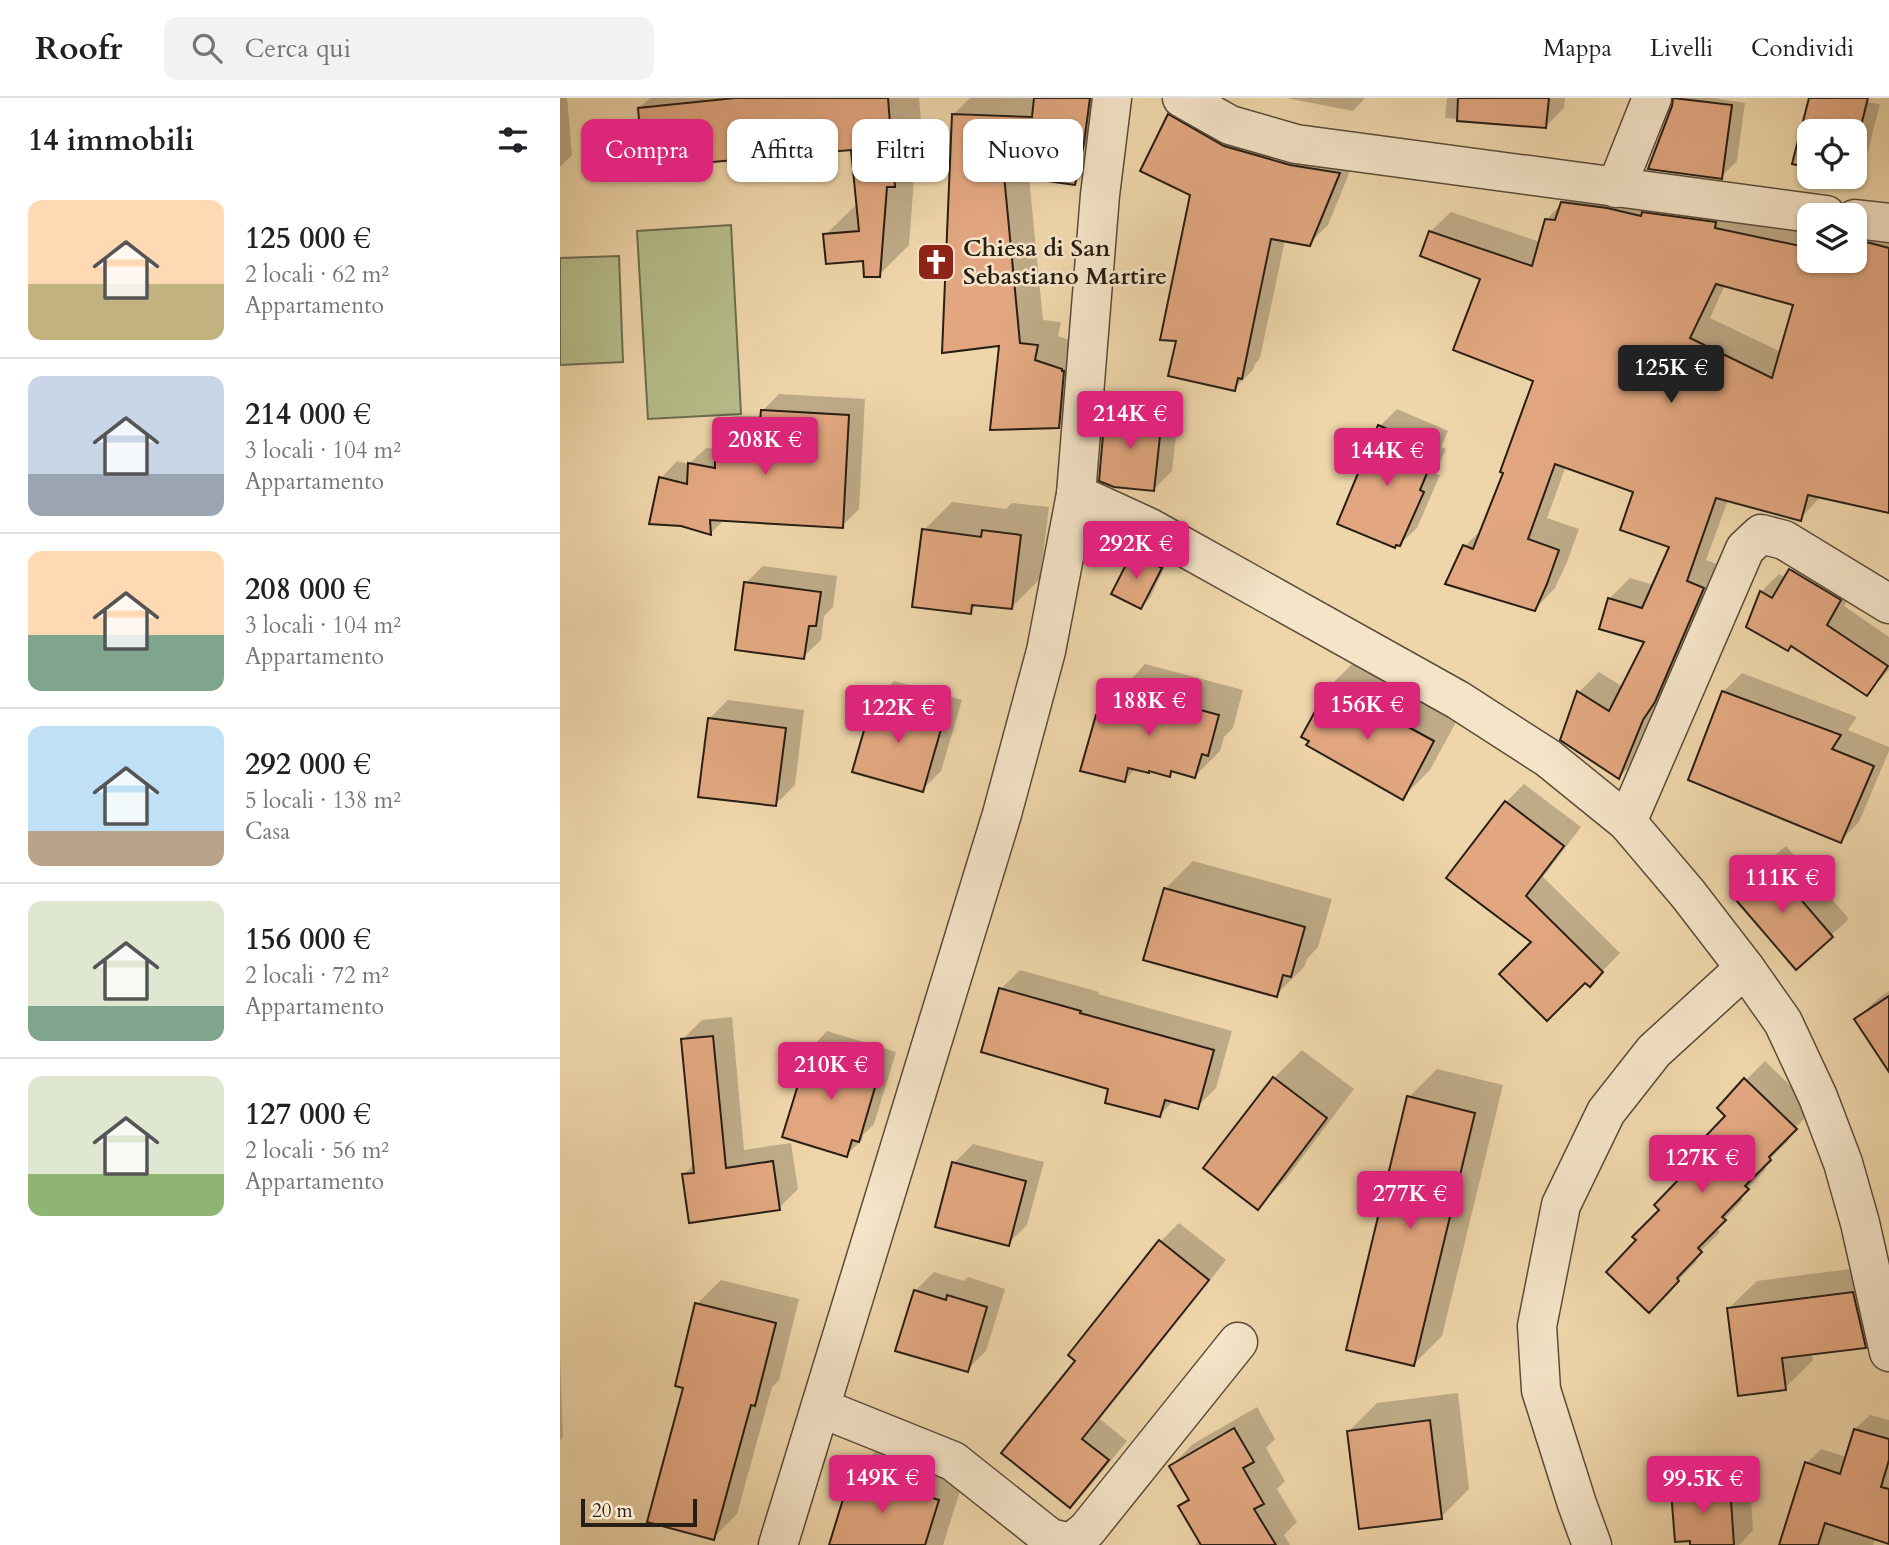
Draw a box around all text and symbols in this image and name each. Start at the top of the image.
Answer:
search box [164,17,654,80]
text: Roofr [35,26,122,71]
icon: search [188,29,226,67]
text: Cerca qui [244,31,351,66]
text: Mappa [1543,32,1612,65]
text: Livelli [1650,32,1713,65]
text: Condividi [1751,32,1854,65]
chip: Compra [581,119,713,182]
chip: Affitta [727,119,838,182]
chip: Filtri [852,119,949,182]
chip: Nuovo [963,119,1083,182]
map controls [1797,119,1867,273]
button: locate [1797,119,1867,189]
text: 14 immobili [28,120,194,161]
icon: filters [494,121,532,159]
button: layers [1797,203,1867,273]
text: 125 000 € [245,218,371,259]
icon: home [84,228,168,312]
place label: Chiesa di San Sebastiano Martire [963,232,1167,293]
church icon: Chiesa di San Sebastiano Martire [915,241,957,283]
text: 2 locali · 62 m² [245,259,389,290]
text: Appartamento [245,290,384,321]
pin: 125K € [1614,345,1728,405]
text: 125K € [1634,352,1708,383]
pin: 214K € [1073,392,1187,451]
text: 214 000 € [245,394,371,435]
text: 214K € [1093,398,1167,429]
icon: home [84,404,168,488]
pin: 208K € [708,418,822,477]
text: 208K € [728,424,802,455]
pin: 144K € [1330,428,1444,488]
text: 3 locali · 104 m² [245,435,401,466]
text: 144K € [1350,435,1424,466]
text: Appartamento [245,466,384,497]
pin: 292K € [1079,522,1193,581]
text: 292K € [1099,528,1173,559]
text: 208 000 € [245,569,371,610]
icon: home [84,579,168,663]
text: 3 locali · 104 m² [245,610,401,641]
text: Appartamento [245,641,384,672]
pin: 188K € [1092,678,1206,738]
pin: 156K € [1310,682,1424,742]
text: 188K € [1112,685,1186,716]
pin: 122K € [841,686,955,745]
text: 156K € [1330,689,1404,720]
text: 122K € [861,692,935,723]
text: 292 000 € [245,744,371,785]
icon: home [84,754,168,838]
text: 5 locali · 138 m² [245,785,401,816]
text: Casa [245,816,290,847]
pin: 111K € [1725,856,1839,915]
text: 111K € [1745,862,1819,893]
text: 156 000 € [245,919,371,960]
icon: home [84,929,168,1013]
text: 2 locali · 72 m² [245,960,389,991]
text: Appartamento [245,991,384,1022]
pin: 210K € [774,1042,888,1102]
text: 210K € [794,1049,868,1080]
text: 127 000 € [245,1094,371,1135]
icon: home [84,1104,168,1188]
text: 2 locali · 56 m² [245,1135,389,1166]
pin: 127K € [1645,1136,1759,1195]
text: 127K € [1665,1142,1739,1173]
text: Appartamento [245,1166,384,1197]
pin: 277K € [1353,1172,1467,1231]
text: 277K € [1373,1178,1447,1209]
pin: 149K € [825,1456,939,1515]
pin: 99.5K € [1638,1456,1768,1516]
text: 149K € [845,1462,919,1493]
text: 99.5K € [1663,1463,1743,1494]
scale bar [581,1496,696,1528]
text: 20 m [592,1498,633,1524]

